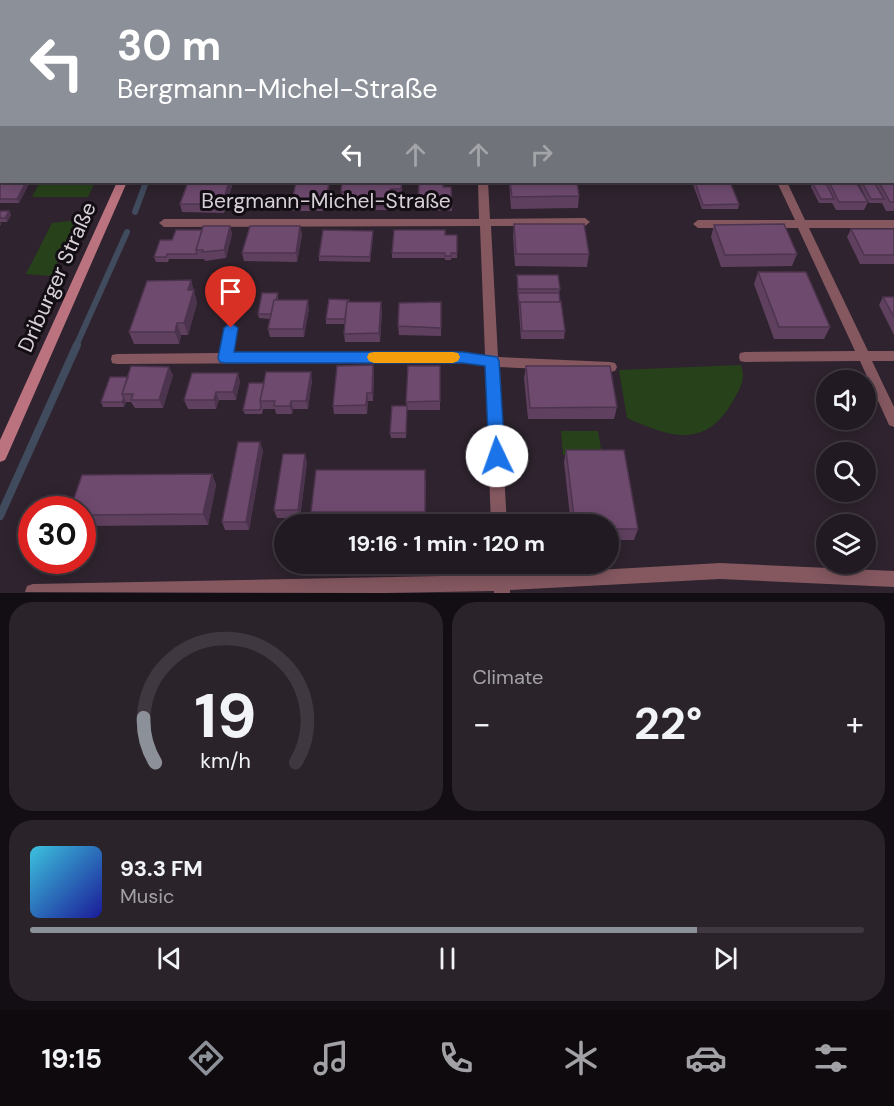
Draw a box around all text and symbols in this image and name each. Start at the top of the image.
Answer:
text: 30 m [117,18,221,73]
icon: left [18,24,96,102]
text: Bergmann-Michel-Straße [117,71,438,106]
icon: left [336,138,369,171]
icon: ahead [399,138,432,171]
icon: ahead [462,138,495,171]
icon: right [525,138,558,171]
street label: Bergmann-Michel-Straße [201,187,451,215]
street label: Driburger Straße [11,197,103,357]
pin [205,266,256,328]
icon: arrive [214,275,247,308]
map controls [816,370,876,574]
button: sound [816,370,876,430]
position arrow [465,424,529,488]
button: search [816,442,876,502]
speed limit sign: 30 [18,496,96,574]
button: layers [816,514,876,574]
text: 19:16 · 1 min · 120 m [348,529,545,558]
text: Climate [473,664,543,690]
text: 19 [195,675,257,756]
text: 22° [634,694,702,753]
text: − [473,702,491,745]
text: + [846,702,864,745]
text: km/h [200,748,251,776]
text: 93.3 FM [120,854,203,883]
text: Music [120,883,175,909]
icon: previous [153,942,186,975]
icon: pause [431,942,464,975]
icon: next [709,942,742,975]
icon: directions [185,1037,227,1079]
icon: music [310,1037,352,1079]
icon: phone [435,1037,477,1079]
icon: climate [560,1037,602,1079]
icon: car [685,1037,727,1079]
icon: filters [810,1037,852,1079]
text: 19:15 [42,1041,102,1076]

